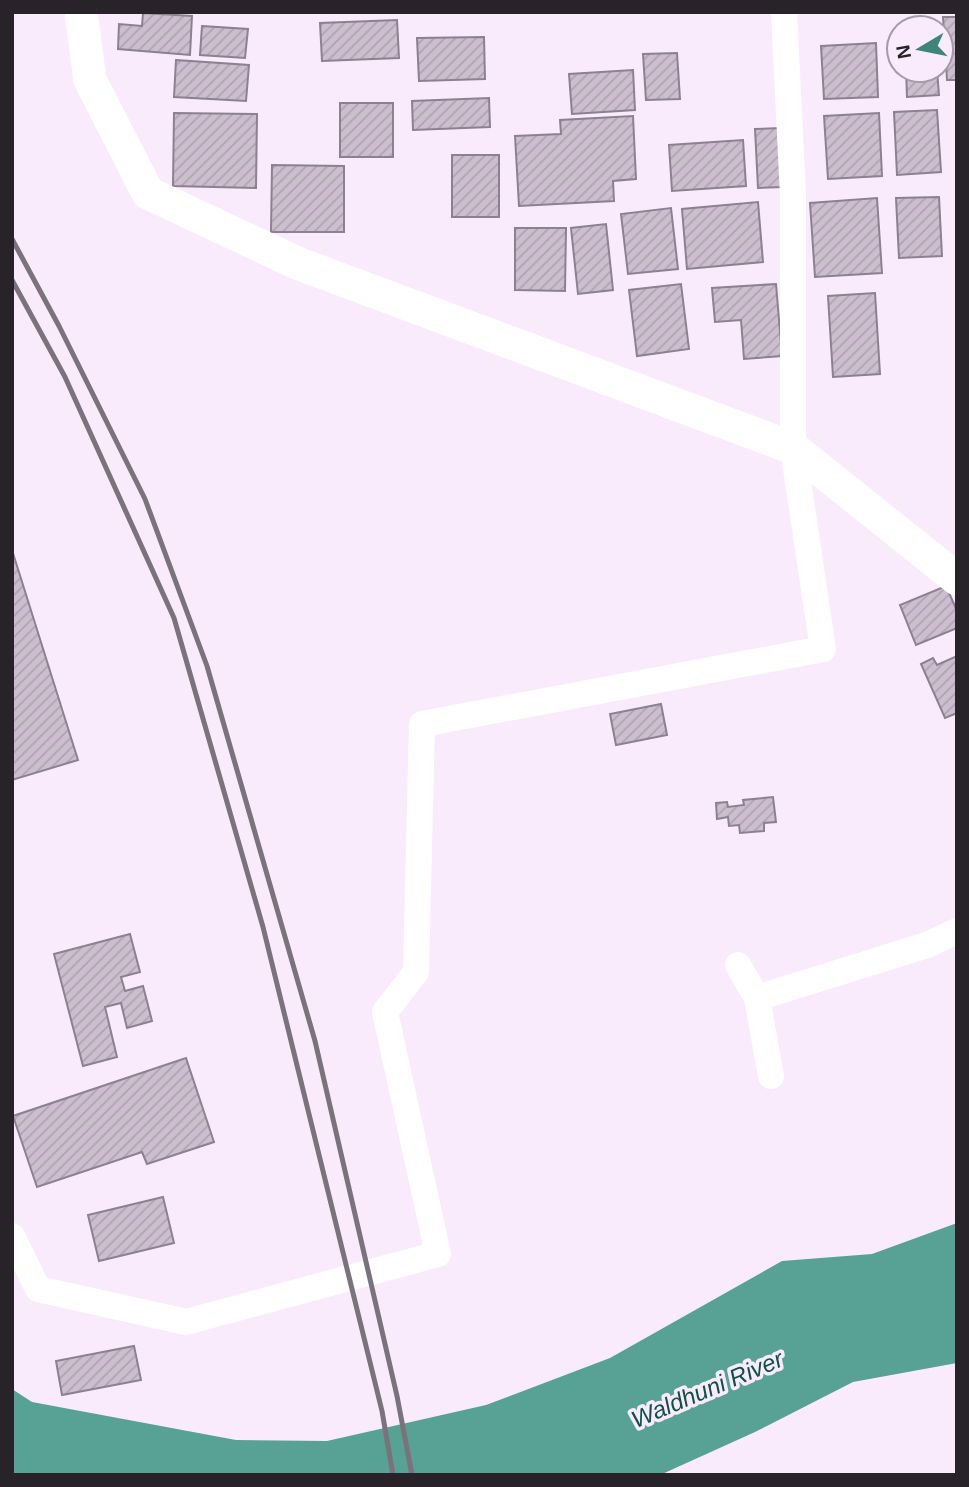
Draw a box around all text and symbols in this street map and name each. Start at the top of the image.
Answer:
north arrow [885,14,955,84]
text: N [892,43,915,60]
water label: Waldhuni River [627,1344,788,1433]

